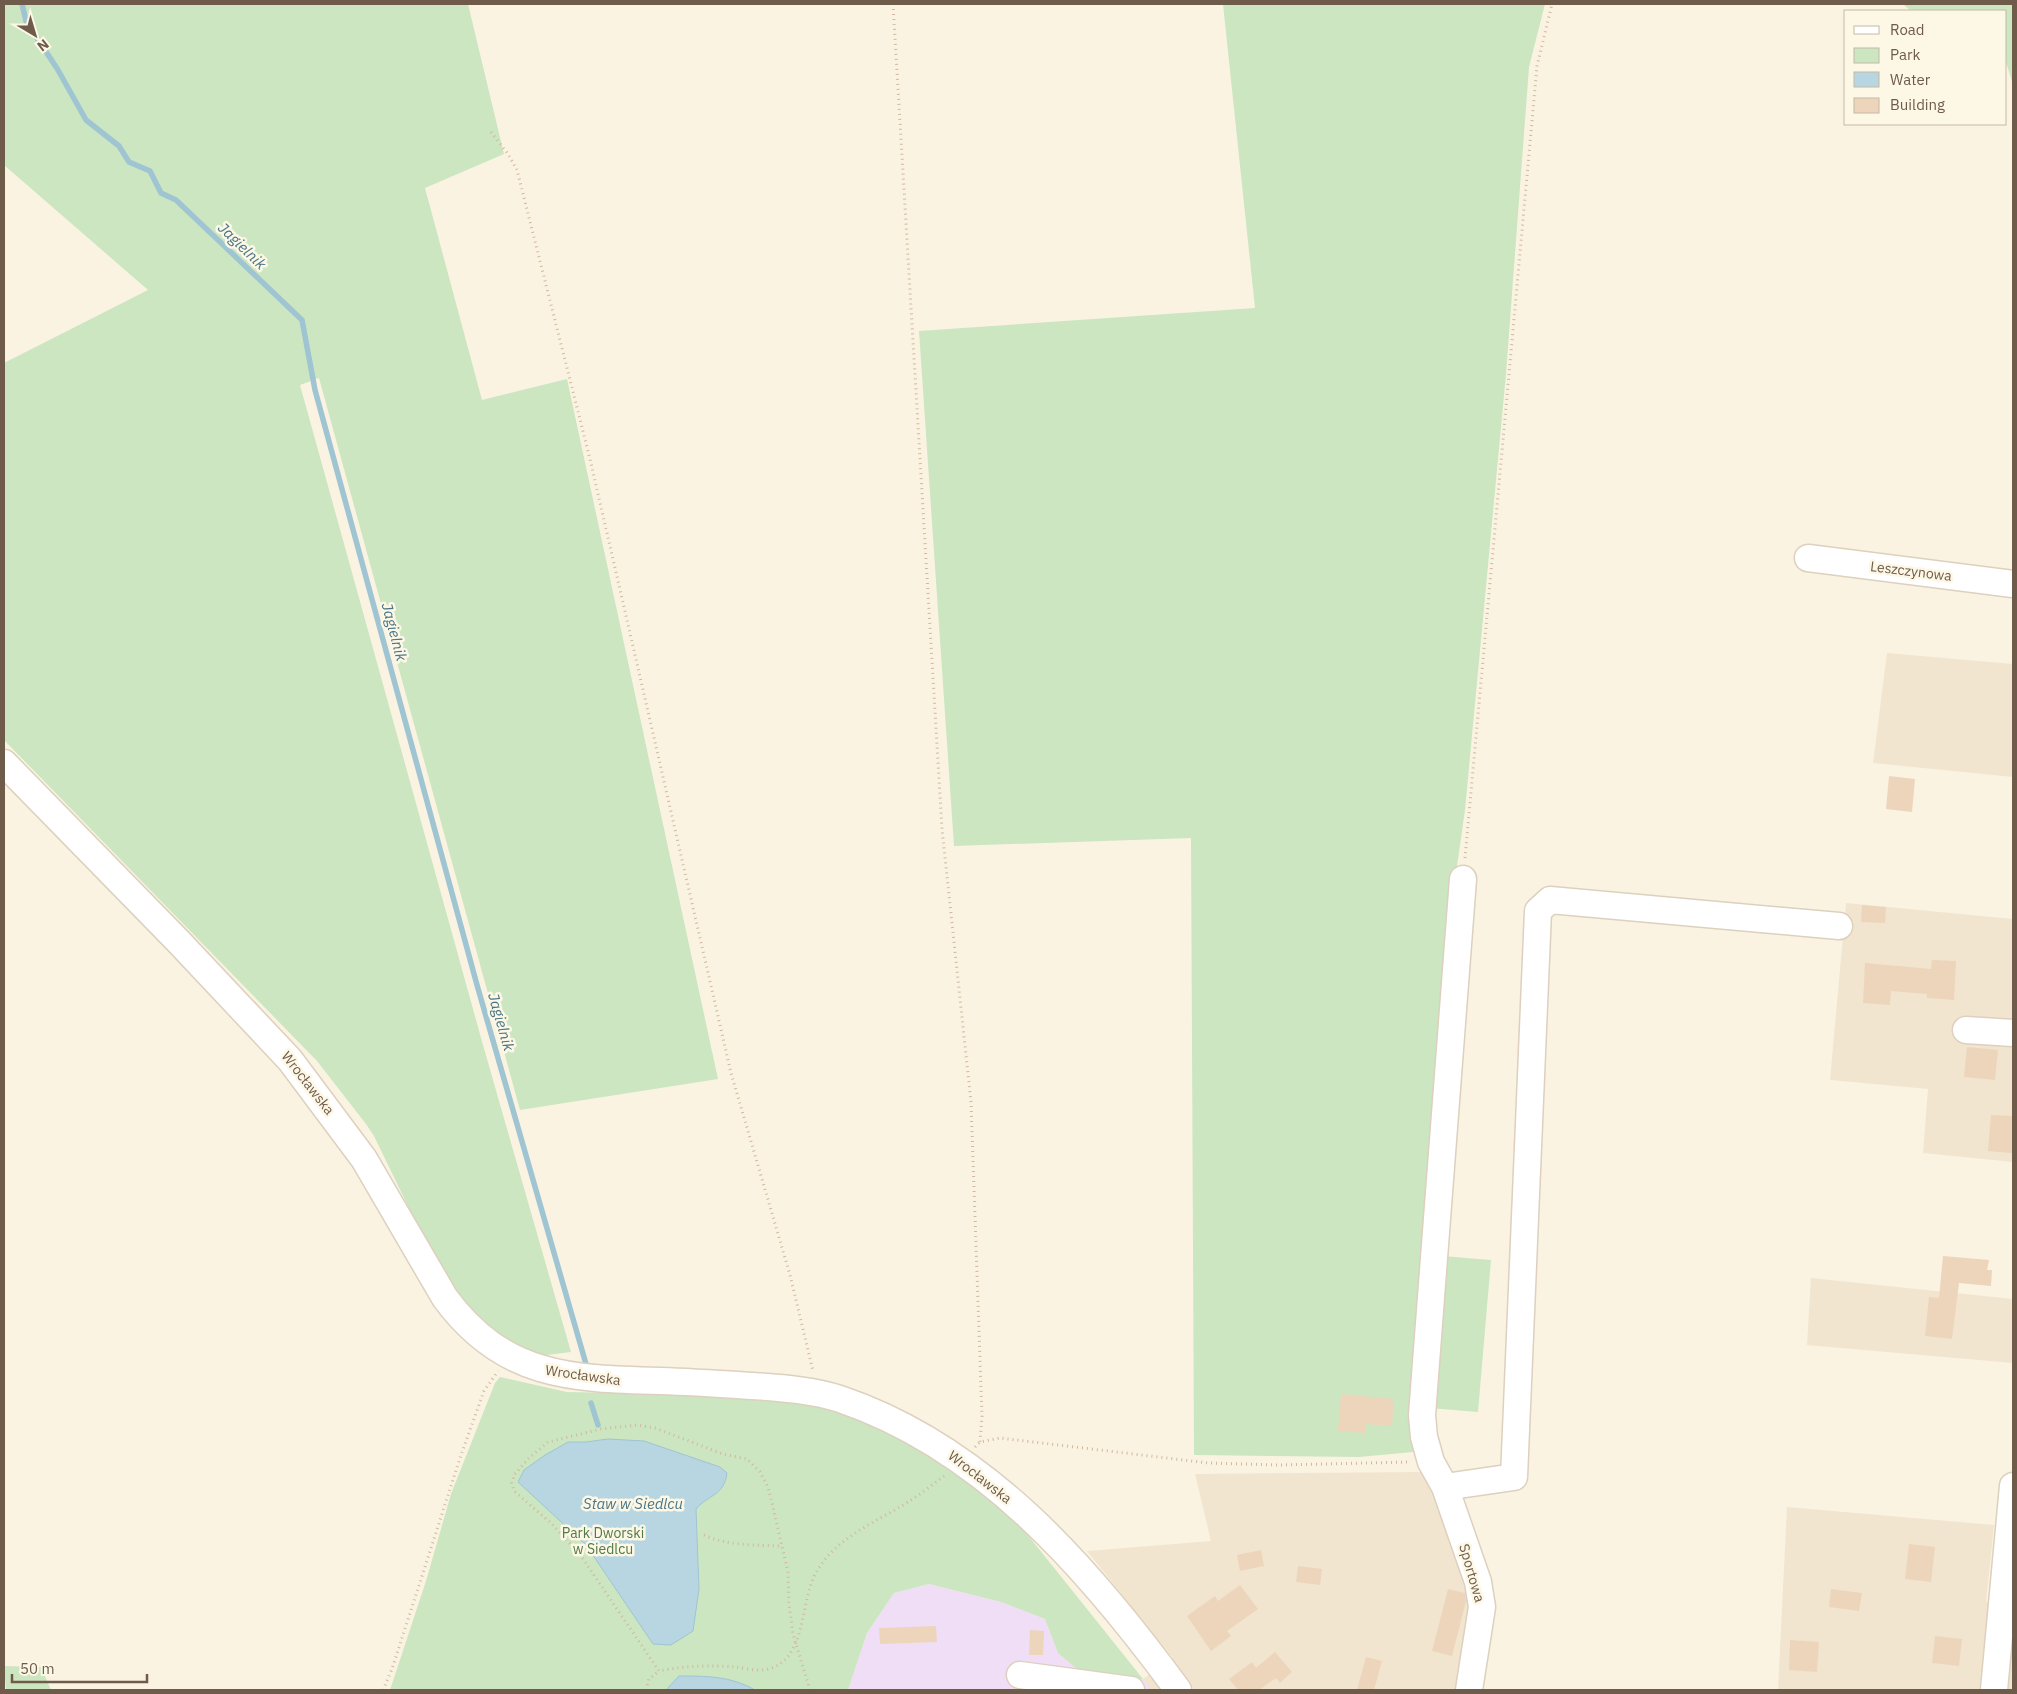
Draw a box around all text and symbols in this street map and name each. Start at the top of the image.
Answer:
north arrow [10,10,60,60]
legend [1844,10,2007,125]
text: Road [1890,20,1925,39]
text: N [33,35,53,55]
text: Park [1890,45,1920,64]
text: Water [1890,70,1931,89]
text: Building [1890,95,1945,114]
water label: Jagielnik [214,218,271,273]
street label: Leszczynowa [1869,557,1953,585]
water label: Jagielnik [378,601,411,663]
water label: Jagielnik [484,991,519,1053]
street label: Wrocławska [278,1048,339,1119]
street label: Wrocławska [544,1361,622,1389]
street label: Wrocławska [945,1447,1016,1508]
water label: Staw w Siedlcu [583,1494,683,1513]
park label: Park Dworski w Siedlcu [562,1524,644,1558]
street label: Sportowa [1455,1542,1489,1605]
scale bar [12,1652,148,1684]
text: 50 m [20,1659,55,1678]

